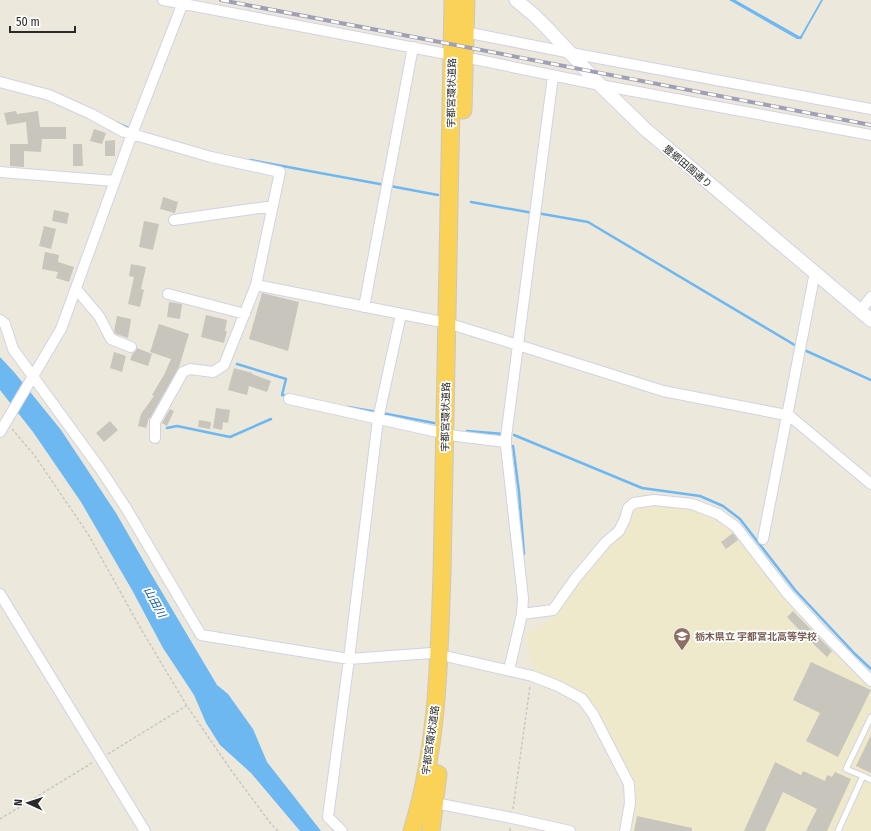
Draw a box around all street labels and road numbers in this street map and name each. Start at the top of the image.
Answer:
street label: 宇都宮環状道路 [445,58,459,128]
street label: 豊郷田園通り [661,143,714,191]
street label: 宇都宮環状道路 [439,382,453,452]
street label: 宇都宮環状道路 [420,705,442,776]

